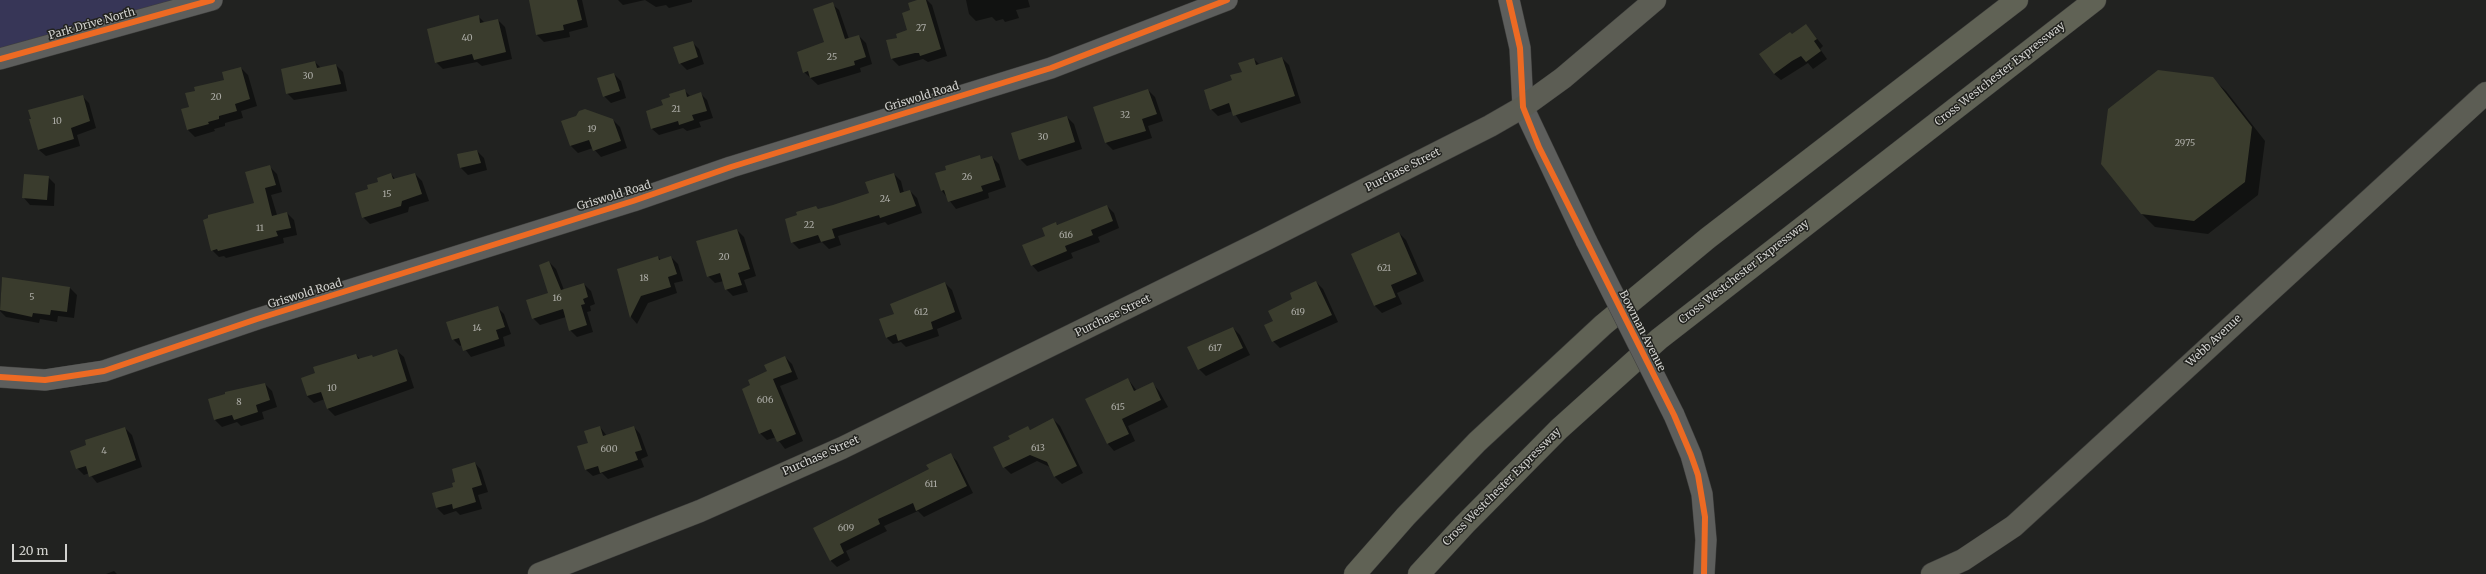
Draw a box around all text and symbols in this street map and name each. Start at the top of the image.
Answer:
street label: Park Drive North [47,5,137,43]
street label: Cross Westchester Expressway [1932,19,2068,129]
house number: 27 [916,23,926,33]
house number: 40 [461,33,473,43]
house number: 25 [827,52,837,62]
house number: 30 [303,71,313,81]
street label: Griswold Road [883,79,961,115]
house number: 20 [211,92,221,102]
house number: 21 [671,104,681,114]
house number: 32 [1120,110,1130,120]
house number: 10 [52,116,62,126]
house number: 19 [587,124,597,134]
house number: 30 [1038,132,1048,142]
house number: 2975 [2175,138,2195,148]
street label: Purchase Street [1363,145,1443,195]
house number: 26 [962,172,972,182]
street label: Griswold Road [575,178,653,214]
house number: 15 [382,189,392,199]
house number: 24 [880,194,890,204]
street label: Cross Westchester Expressway [1676,217,1812,327]
house number: 22 [804,220,814,230]
house number: 11 [256,223,264,233]
house number: 616 [1059,230,1073,240]
house number: 20 [719,252,729,262]
house number: 621 [1377,263,1391,273]
house number: 18 [639,273,649,283]
street label: Griswold Road [266,276,344,312]
street label: Bowman Avenue [1616,288,1668,374]
house number: 5 [29,292,35,302]
street label: Purchase Street [1073,292,1153,340]
house number: 16 [552,293,562,303]
house number: 612 [914,307,928,317]
house number: 619 [1291,307,1305,317]
street label: Webb Avenue [2184,312,2244,370]
house number: 14 [472,323,482,333]
house number: 617 [1208,343,1222,353]
house number: 10 [327,383,337,393]
house number: 606 [757,395,773,405]
house number: 8 [236,397,242,407]
house number: 615 [1111,402,1125,412]
street label: Cross Westchester Expressway [1440,425,1564,549]
street label: Purchase Street [781,433,861,479]
house number: 613 [1031,443,1045,453]
house number: 600 [600,444,618,454]
house number: 4 [101,446,107,456]
house number: 611 [925,479,937,489]
house number: 609 [838,523,854,533]
scale bar [14,536,69,562]
text: 20 m [19,543,48,558]

